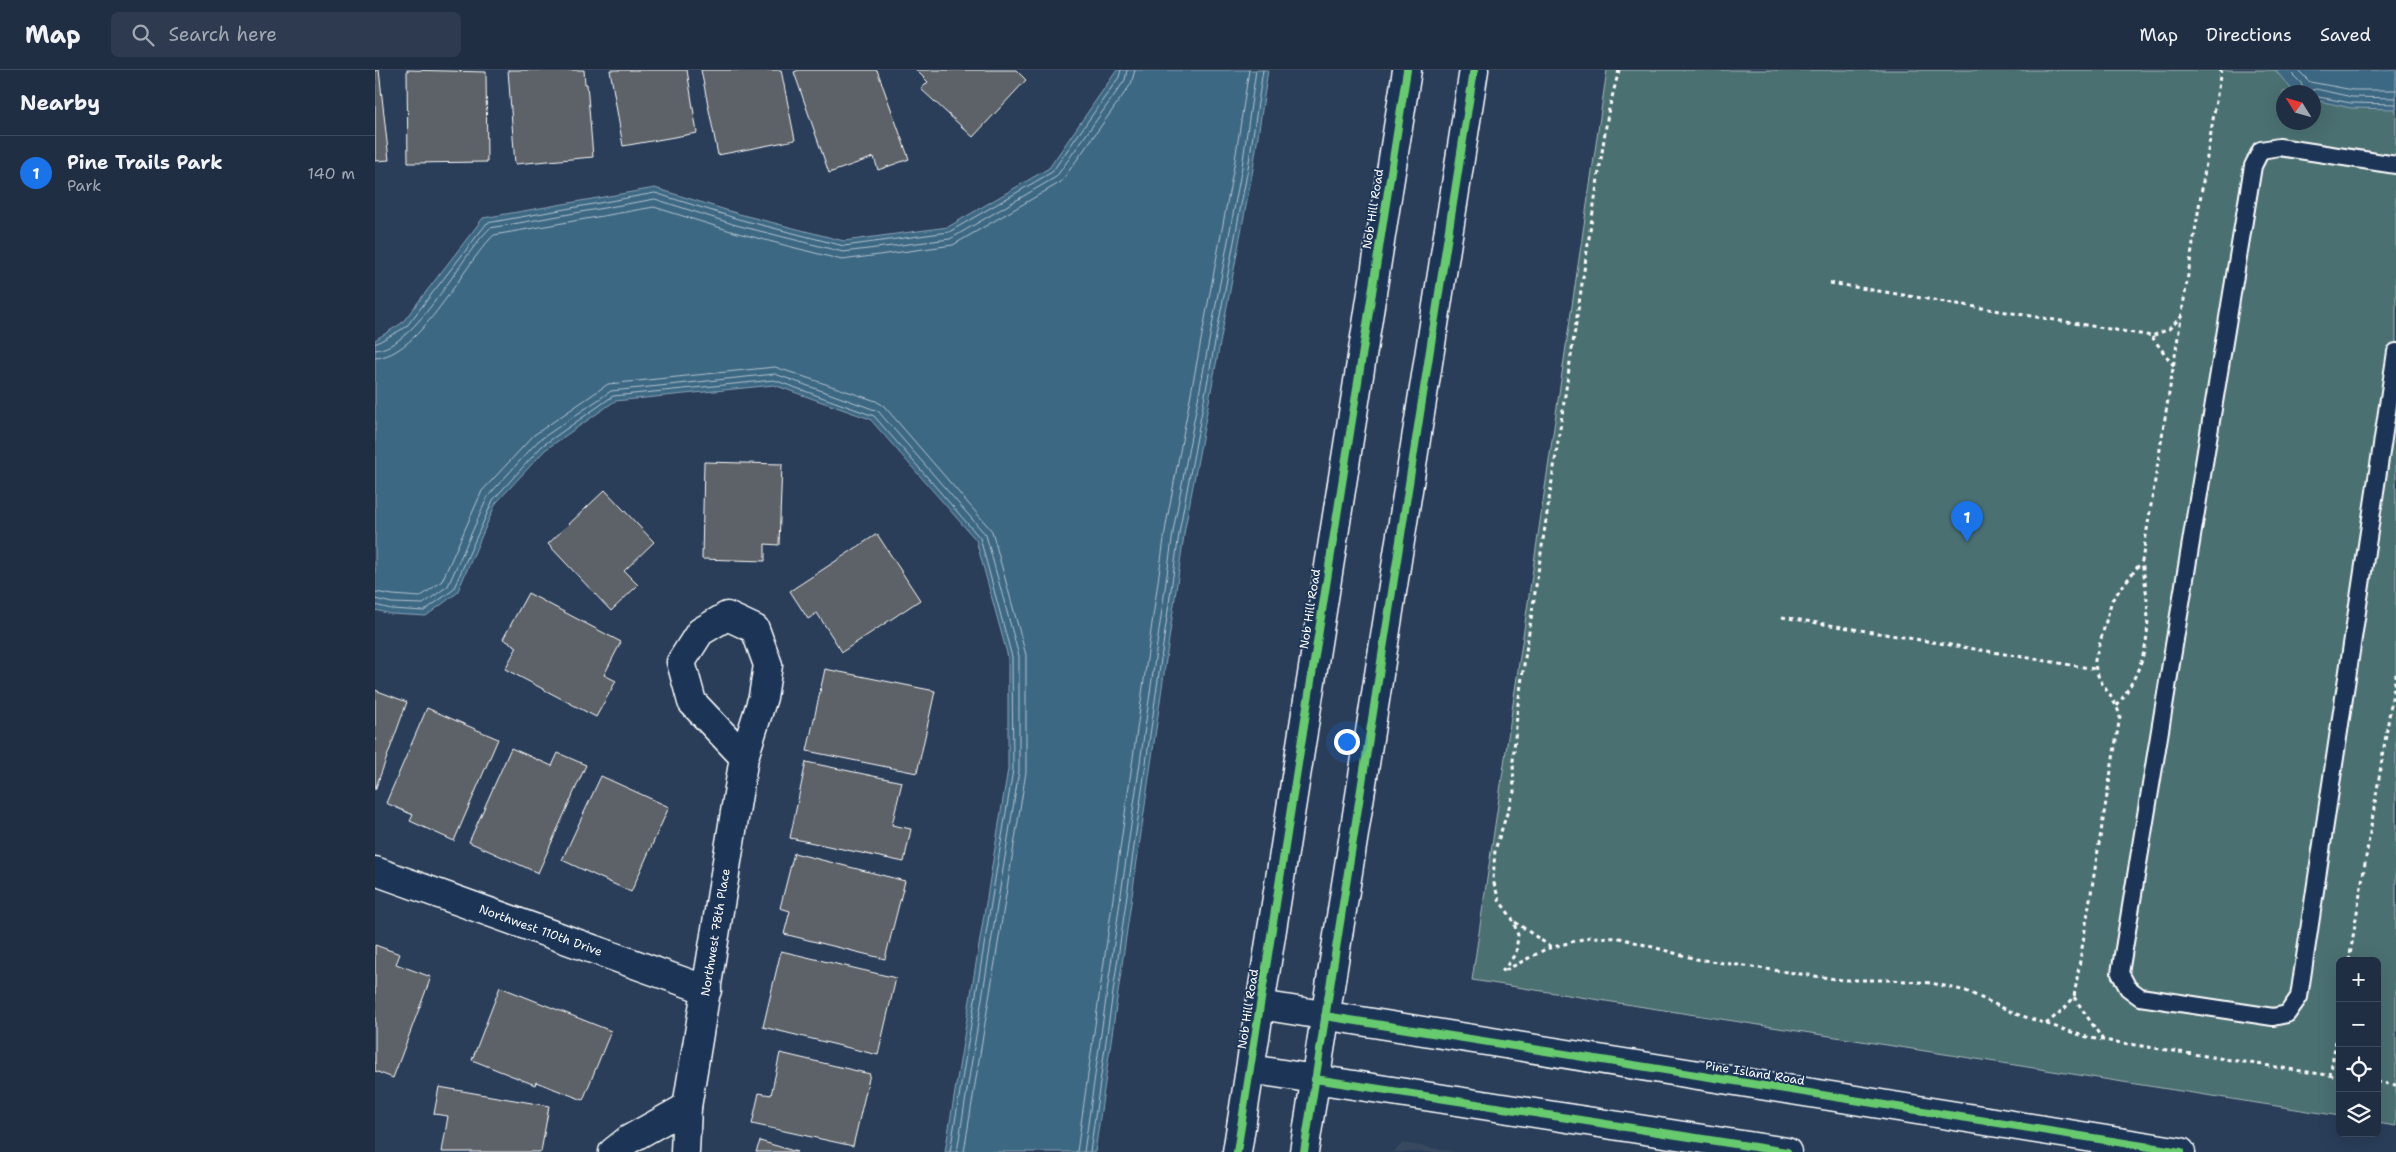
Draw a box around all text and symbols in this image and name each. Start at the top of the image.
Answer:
search box [111,12,461,57]
text: Map [25,19,81,51]
icon: search [129,21,157,49]
text: Search here [169,22,277,47]
text: Map [2140,23,2178,47]
text: Directions [2206,23,2292,47]
text: Saved [2320,23,2371,47]
north arrow [2276,85,2321,130]
text: Nearby [20,89,100,117]
text: Pine Trails Park [67,150,223,175]
text: 1 [32,163,40,184]
text: 140 m [308,163,355,184]
street label: Nob Hill Road [1359,167,1387,250]
text: Park [67,175,101,196]
pin: 1 [1951,501,1983,542]
street label: Nob Hill Road [1296,567,1324,650]
your location [1334,729,1360,755]
street label: Northwest 78th Place [697,867,734,997]
street label: Northwest 110th Drive [477,901,605,960]
map controls [2336,957,2381,1137]
button: + [2336,957,2381,1002]
street label: Nob Hill Road [1234,967,1262,1050]
button: − [2336,1002,2381,1047]
button: locate [2336,1047,2381,1092]
street label: Pine Island Road [1704,1057,1806,1089]
button: layers [2336,1092,2381,1137]

